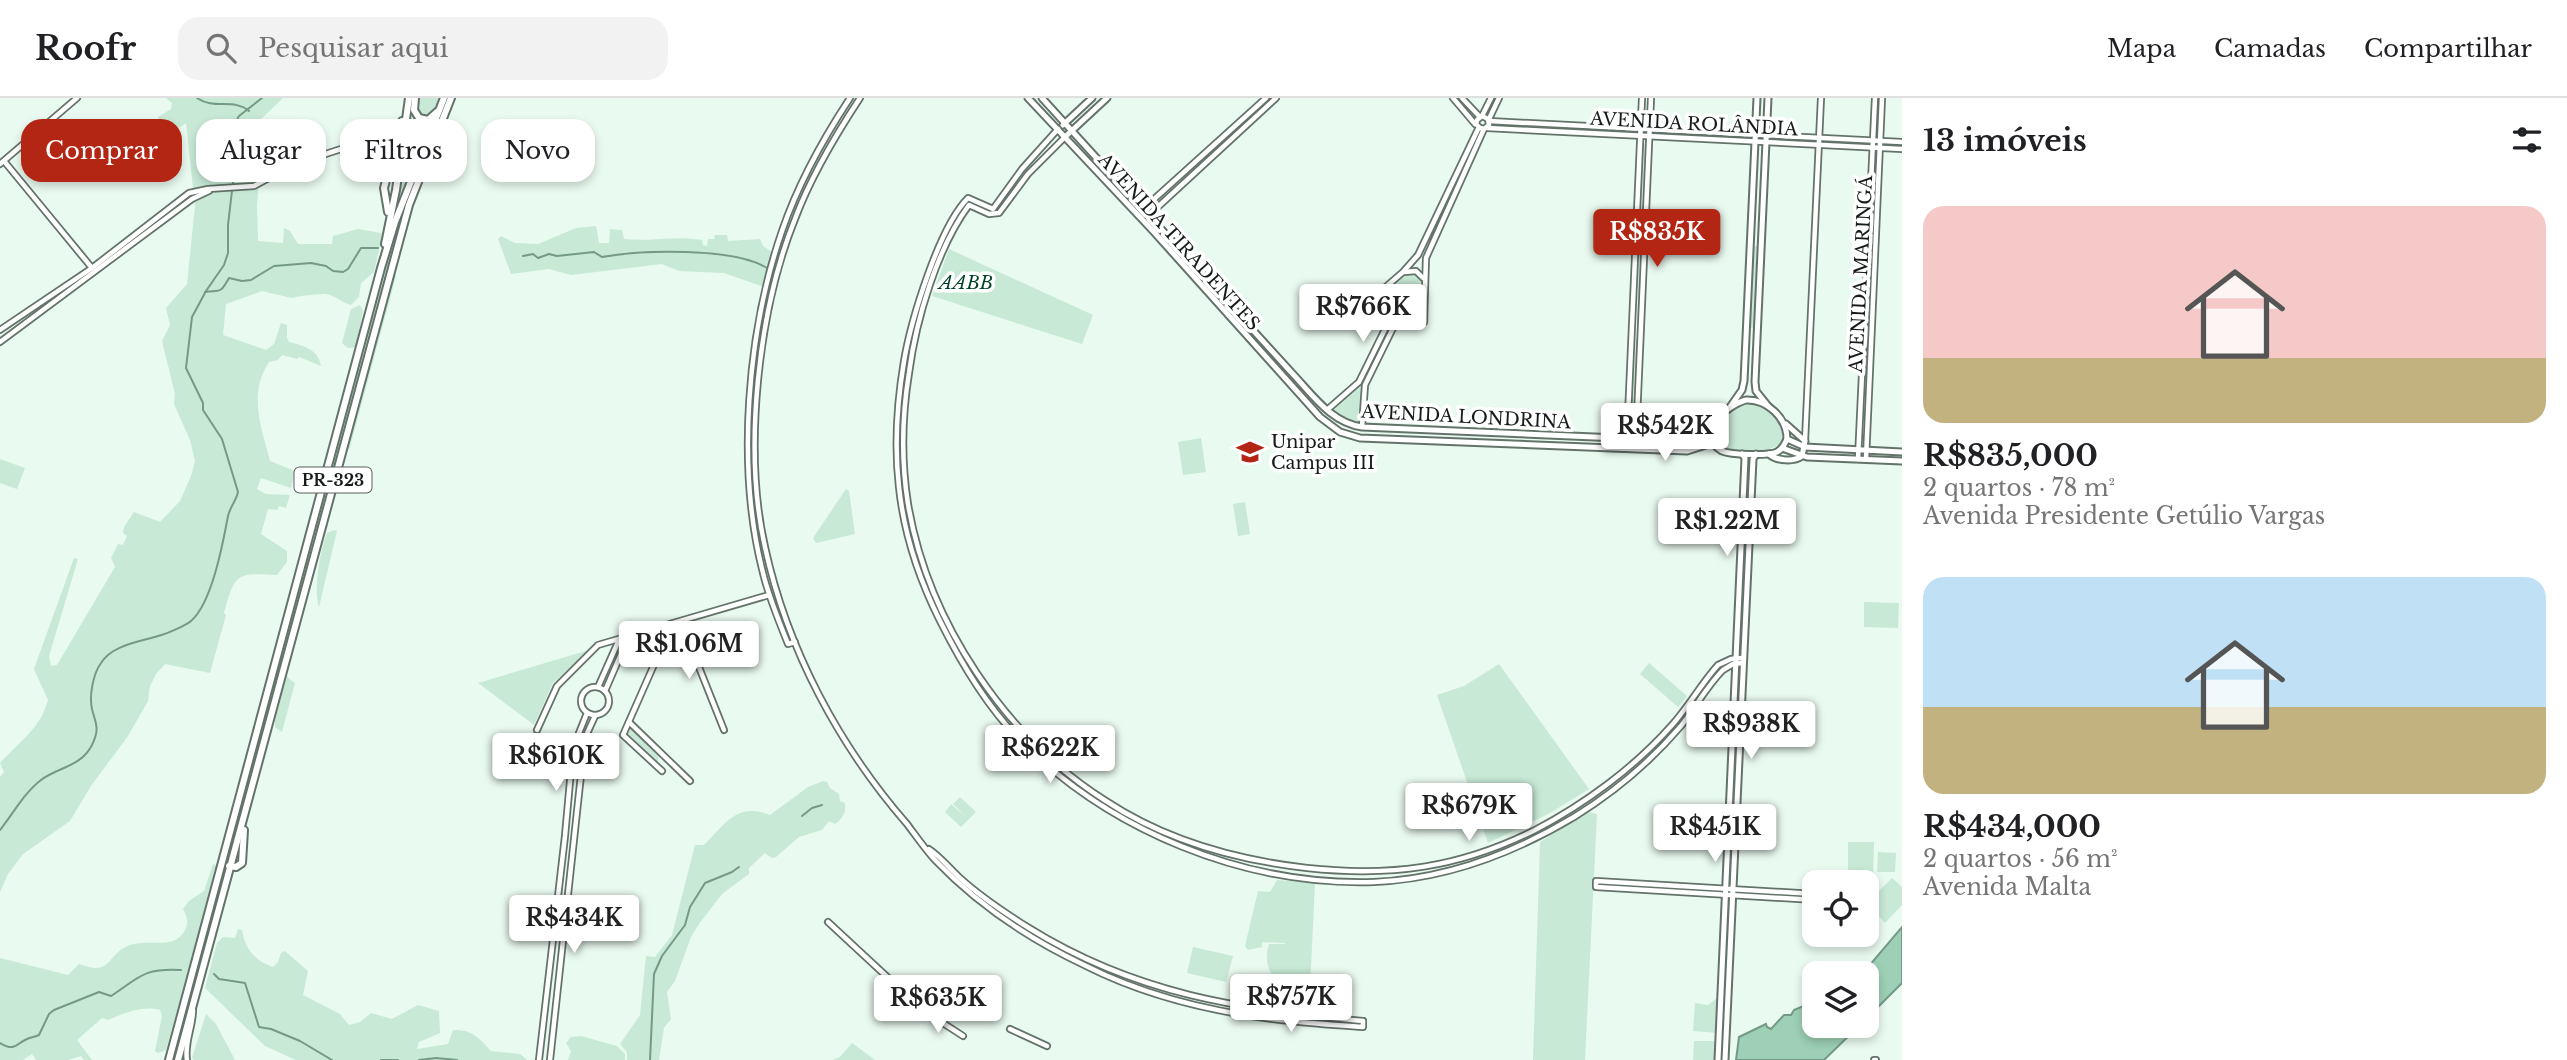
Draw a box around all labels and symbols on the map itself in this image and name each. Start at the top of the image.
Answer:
street label: AVENIDA ROLÂNDIA [1589,107,1800,140]
street label: AVENIDA TIRADENTES [1093,148,1264,335]
street label: AVENIDA MARINGÁ [1844,174,1877,374]
pin: R$835K [1600,209,1714,269]
park label: AABB [937,272,993,294]
pin: R$766K [1306,285,1420,344]
street label: AVENIDA LONDRINA [1359,400,1573,434]
pin: R$542K [1608,404,1722,463]
place label: Unipar Campus III [1271,431,1375,474]
school or university icon: Unipar Campus III [1235,437,1265,467]
road number: PR-323 [294,468,372,492]
pin: R$1.22M [1662,498,1792,558]
pin: R$1.06M [624,622,754,681]
pin: R$938K [1694,702,1808,761]
pin: R$622K [993,726,1107,785]
pin: R$610K [499,734,613,793]
pin: R$679K [1412,784,1526,843]
pin: R$451K [1658,804,1772,864]
pin: R$434K [517,896,631,955]
pin: R$757K [1234,974,1348,1034]
pin: R$635K [881,976,995,1035]

